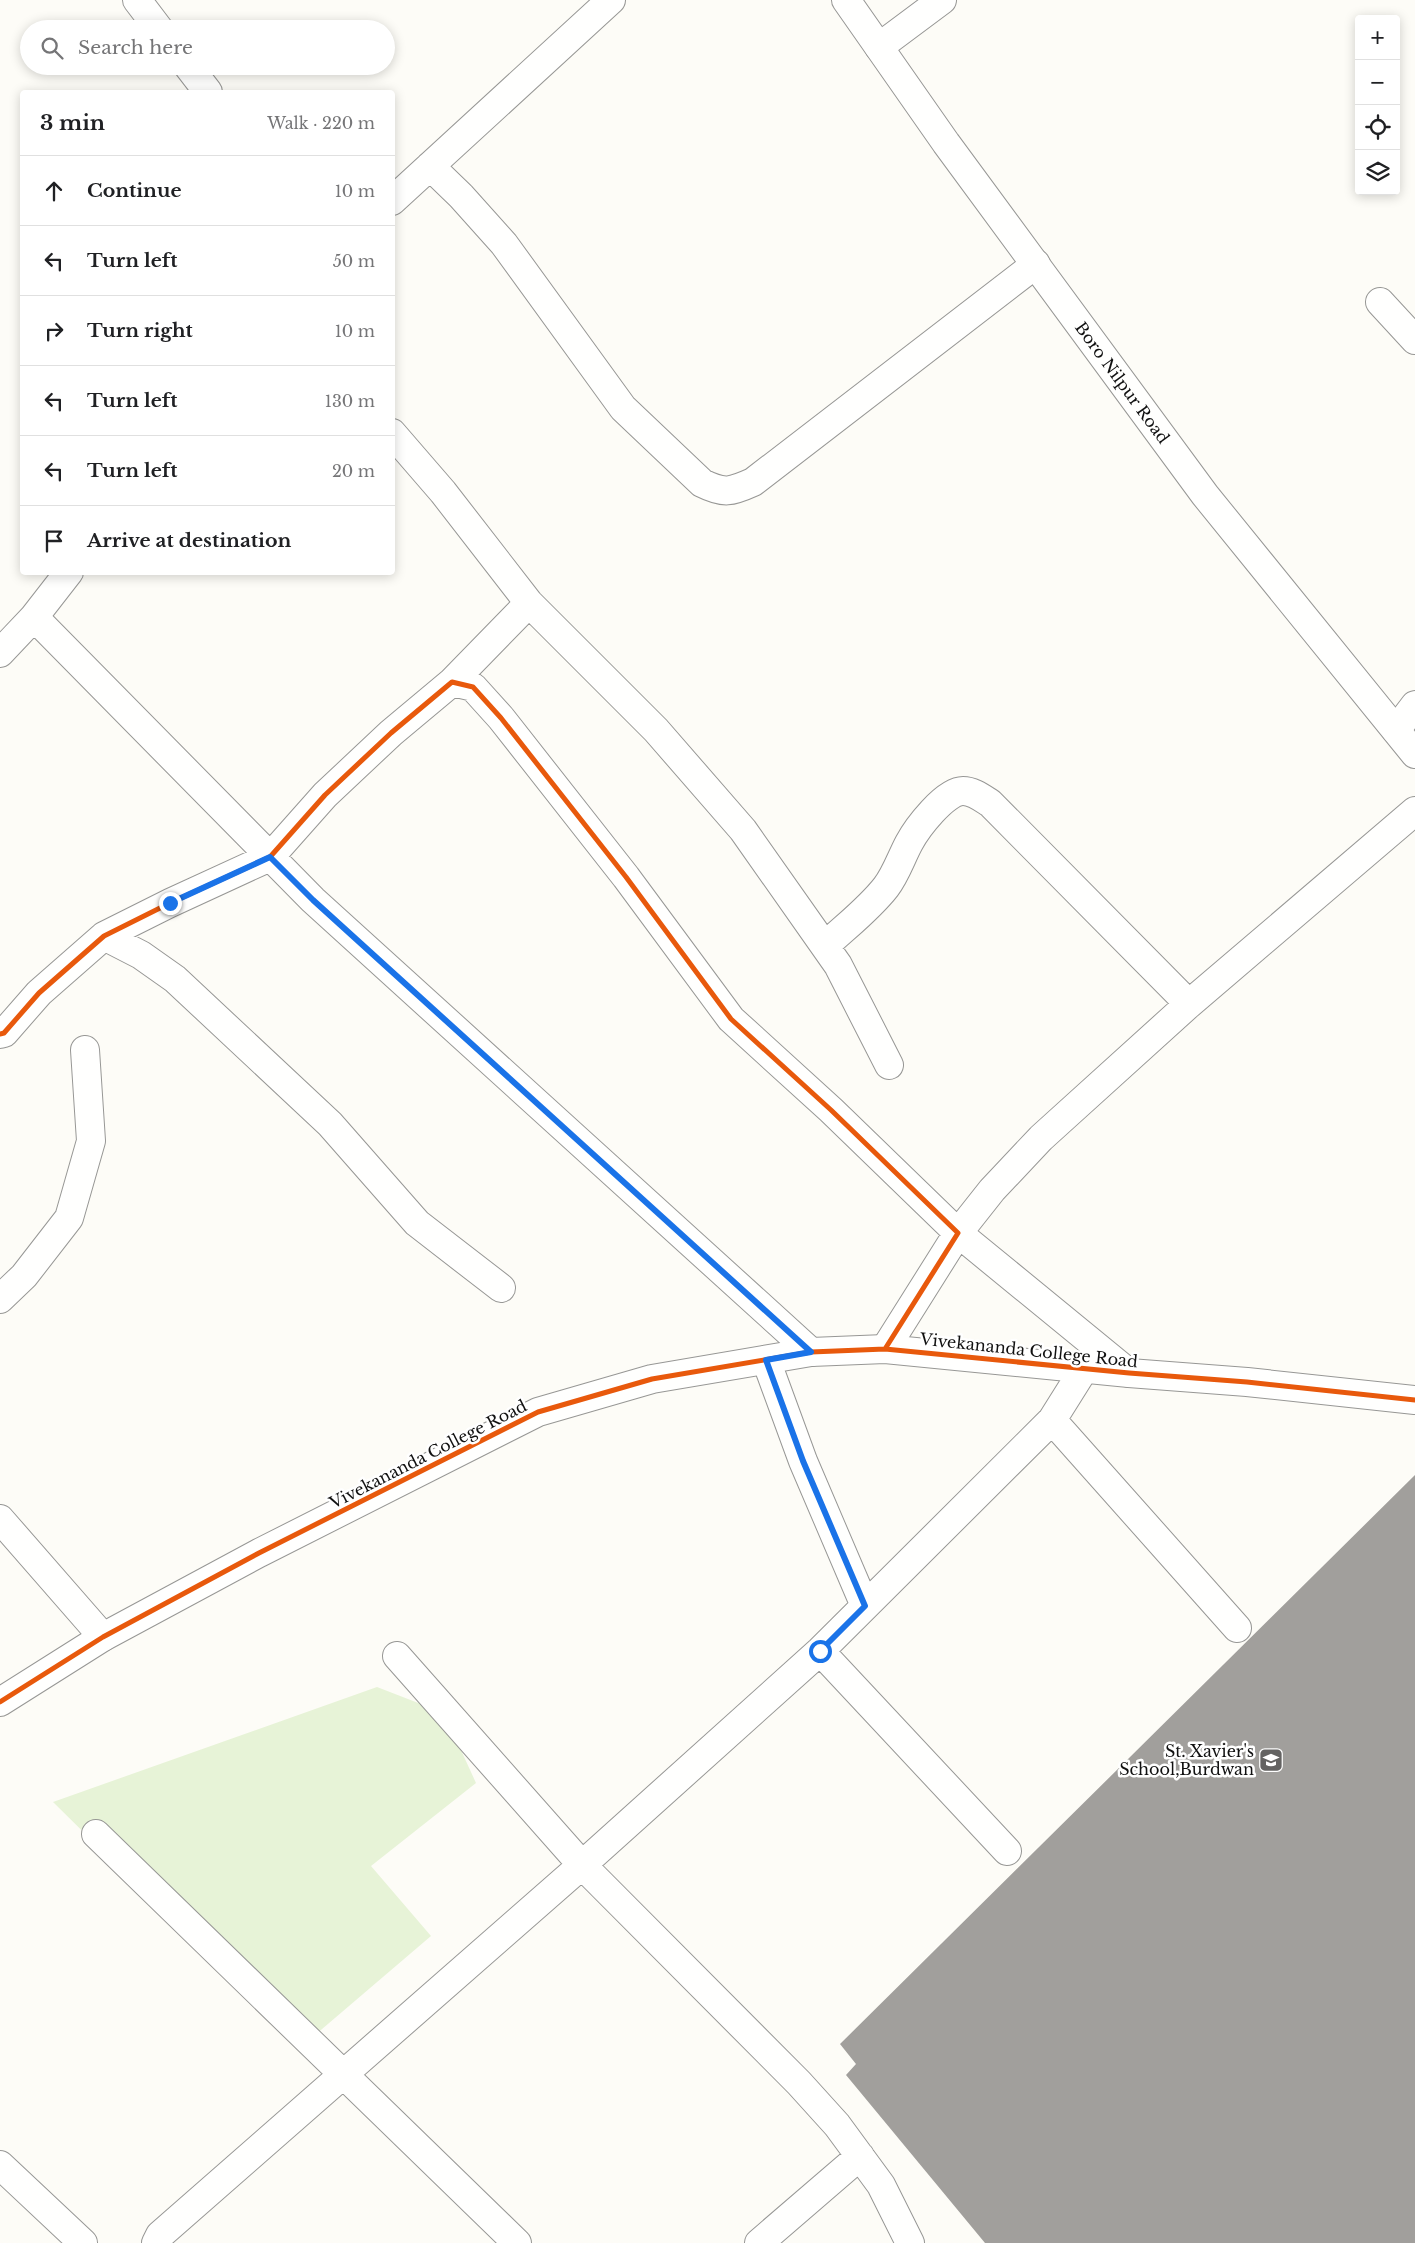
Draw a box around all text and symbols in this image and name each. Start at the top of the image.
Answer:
map controls [1355,15,1400,195]
button: + [1355,15,1400,60]
search box [20,20,395,75]
icon: search [38,34,66,62]
text: Search here [78,36,193,59]
button: − [1355,60,1400,105]
button: locate [1355,105,1400,150]
text: 3 min [40,110,105,136]
text: Walk · 220 m [267,113,375,133]
button: layers [1355,150,1400,195]
icon: ahead [40,177,68,205]
text: Continue [87,179,182,202]
text: 10 m [335,181,375,201]
icon: left [40,247,68,275]
text: Turn left [87,249,178,272]
text: 50 m [333,251,375,271]
icon: right [40,317,68,345]
street label: Boro Nilpur Road [1071,318,1174,448]
text: Turn right [87,319,193,342]
text: 10 m [335,321,375,341]
icon: left [40,387,68,415]
text: Turn left [87,389,178,412]
text: 130 m [325,391,375,411]
icon: left [40,457,68,485]
text: Turn left [87,459,178,482]
text: 20 m [332,461,375,481]
icon: arrive [40,527,68,555]
text: Arrive at destination [87,529,291,552]
route end [159,892,182,915]
street label: Vivekananda College Road [918,1329,1139,1371]
street label: Vivekananda College Road [325,1395,530,1513]
route start [809,1640,832,1663]
place label: St. Xavier's School,Burdwan [1119,1741,1254,1779]
school or university icon: St. Xavier's School,Burdwan [1258,1747,1284,1773]

